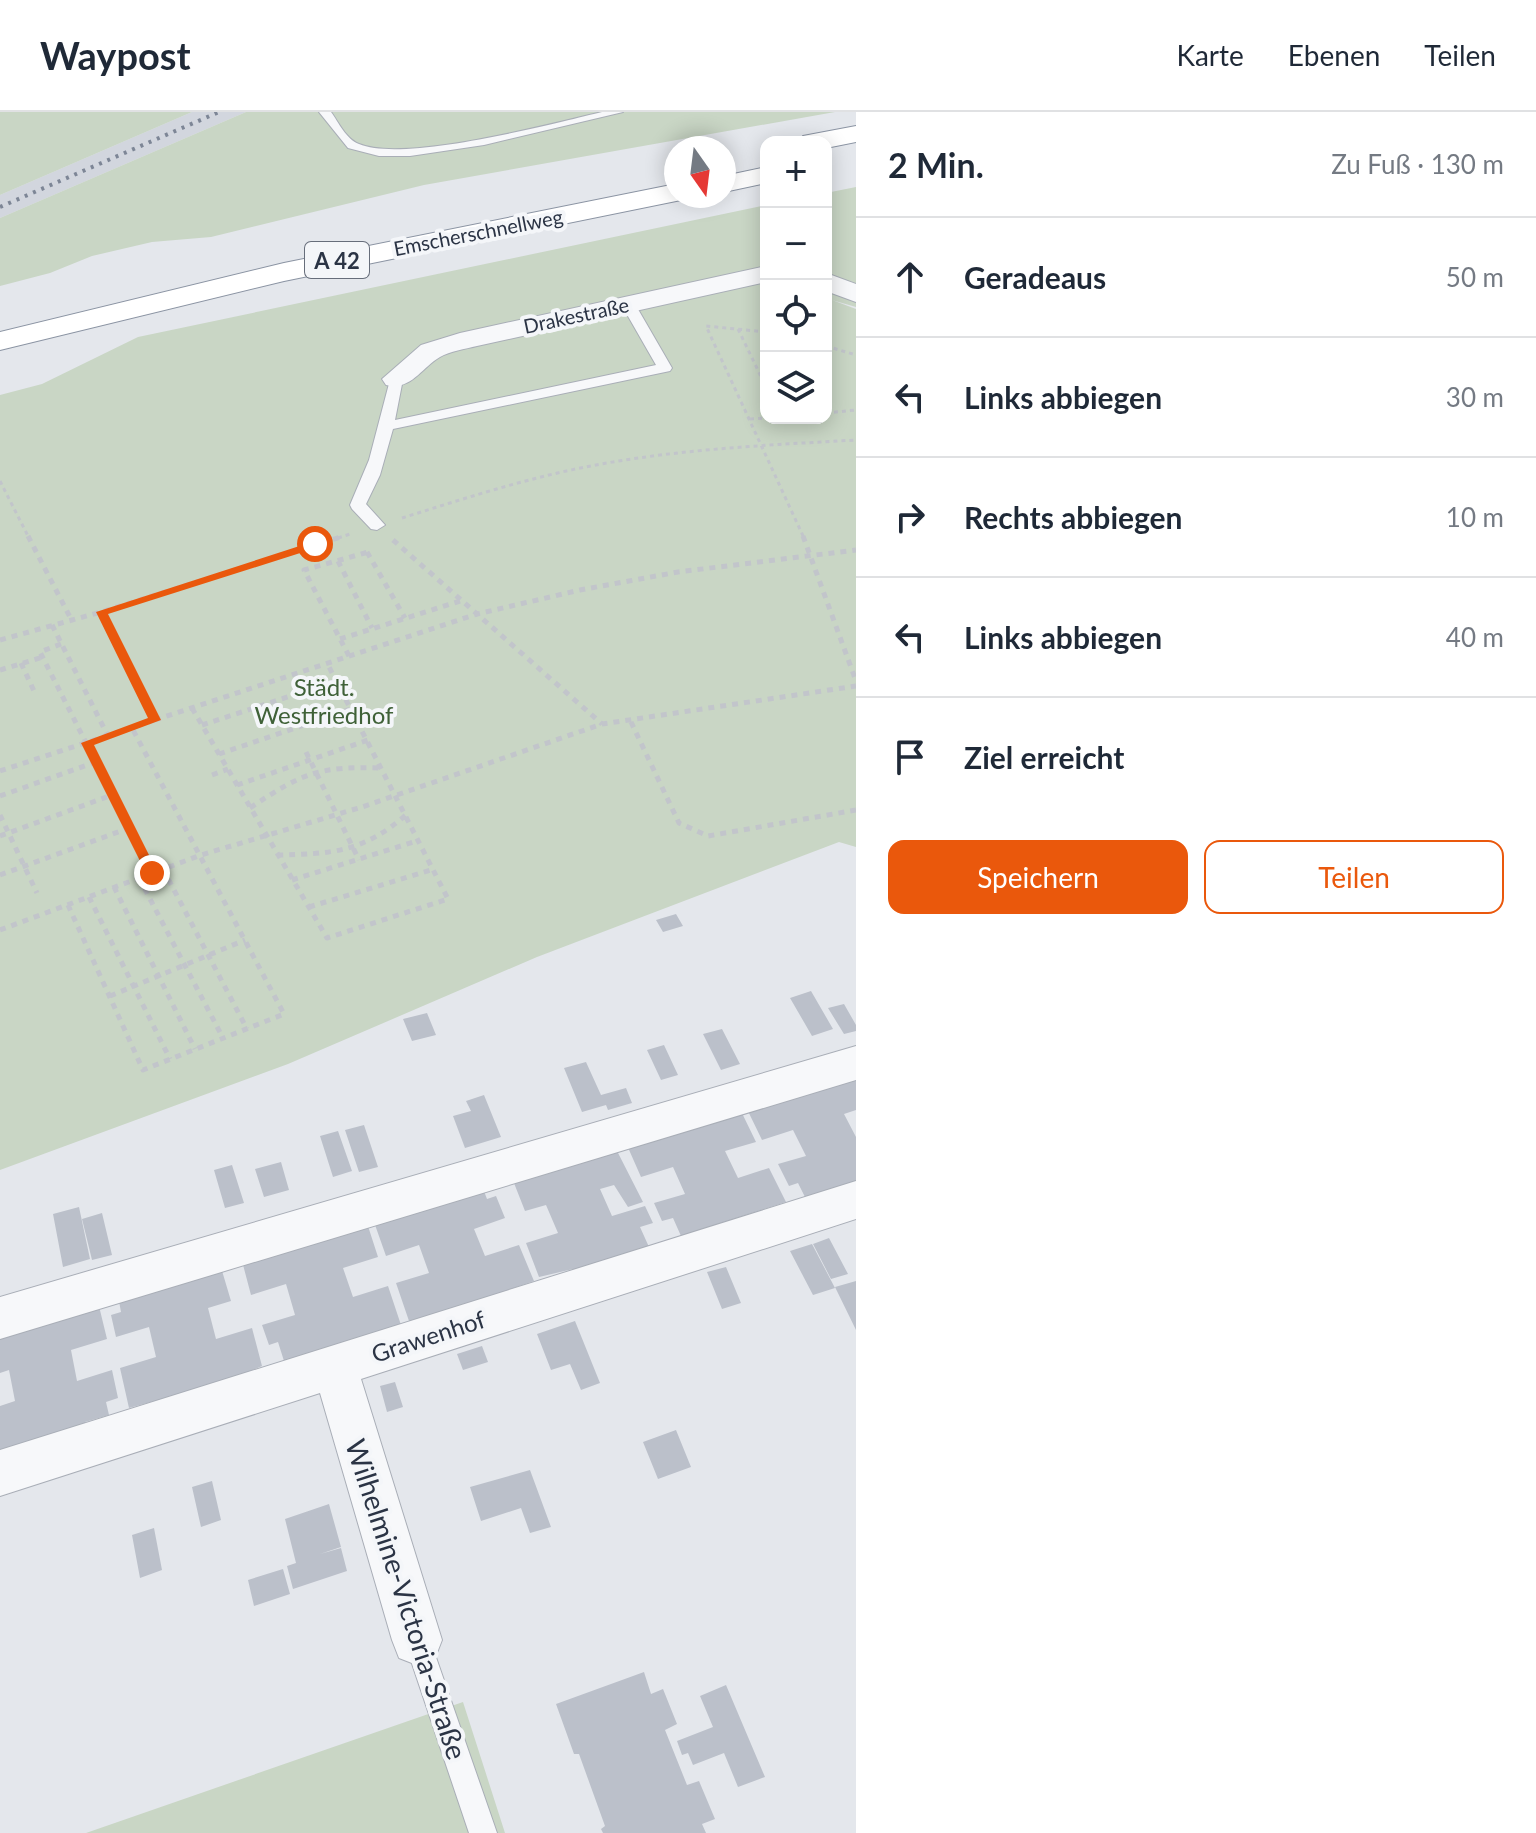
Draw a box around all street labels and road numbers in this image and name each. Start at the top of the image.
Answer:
street label: Emscherschnellweg [391,204,565,260]
road number: A 42 [305,242,369,278]
street label: Drakestraße [521,292,631,338]
street label: Grawenhof [368,1304,489,1368]
street label: Wilhelmine-Victoria-Straße [339,1435,475,1763]

